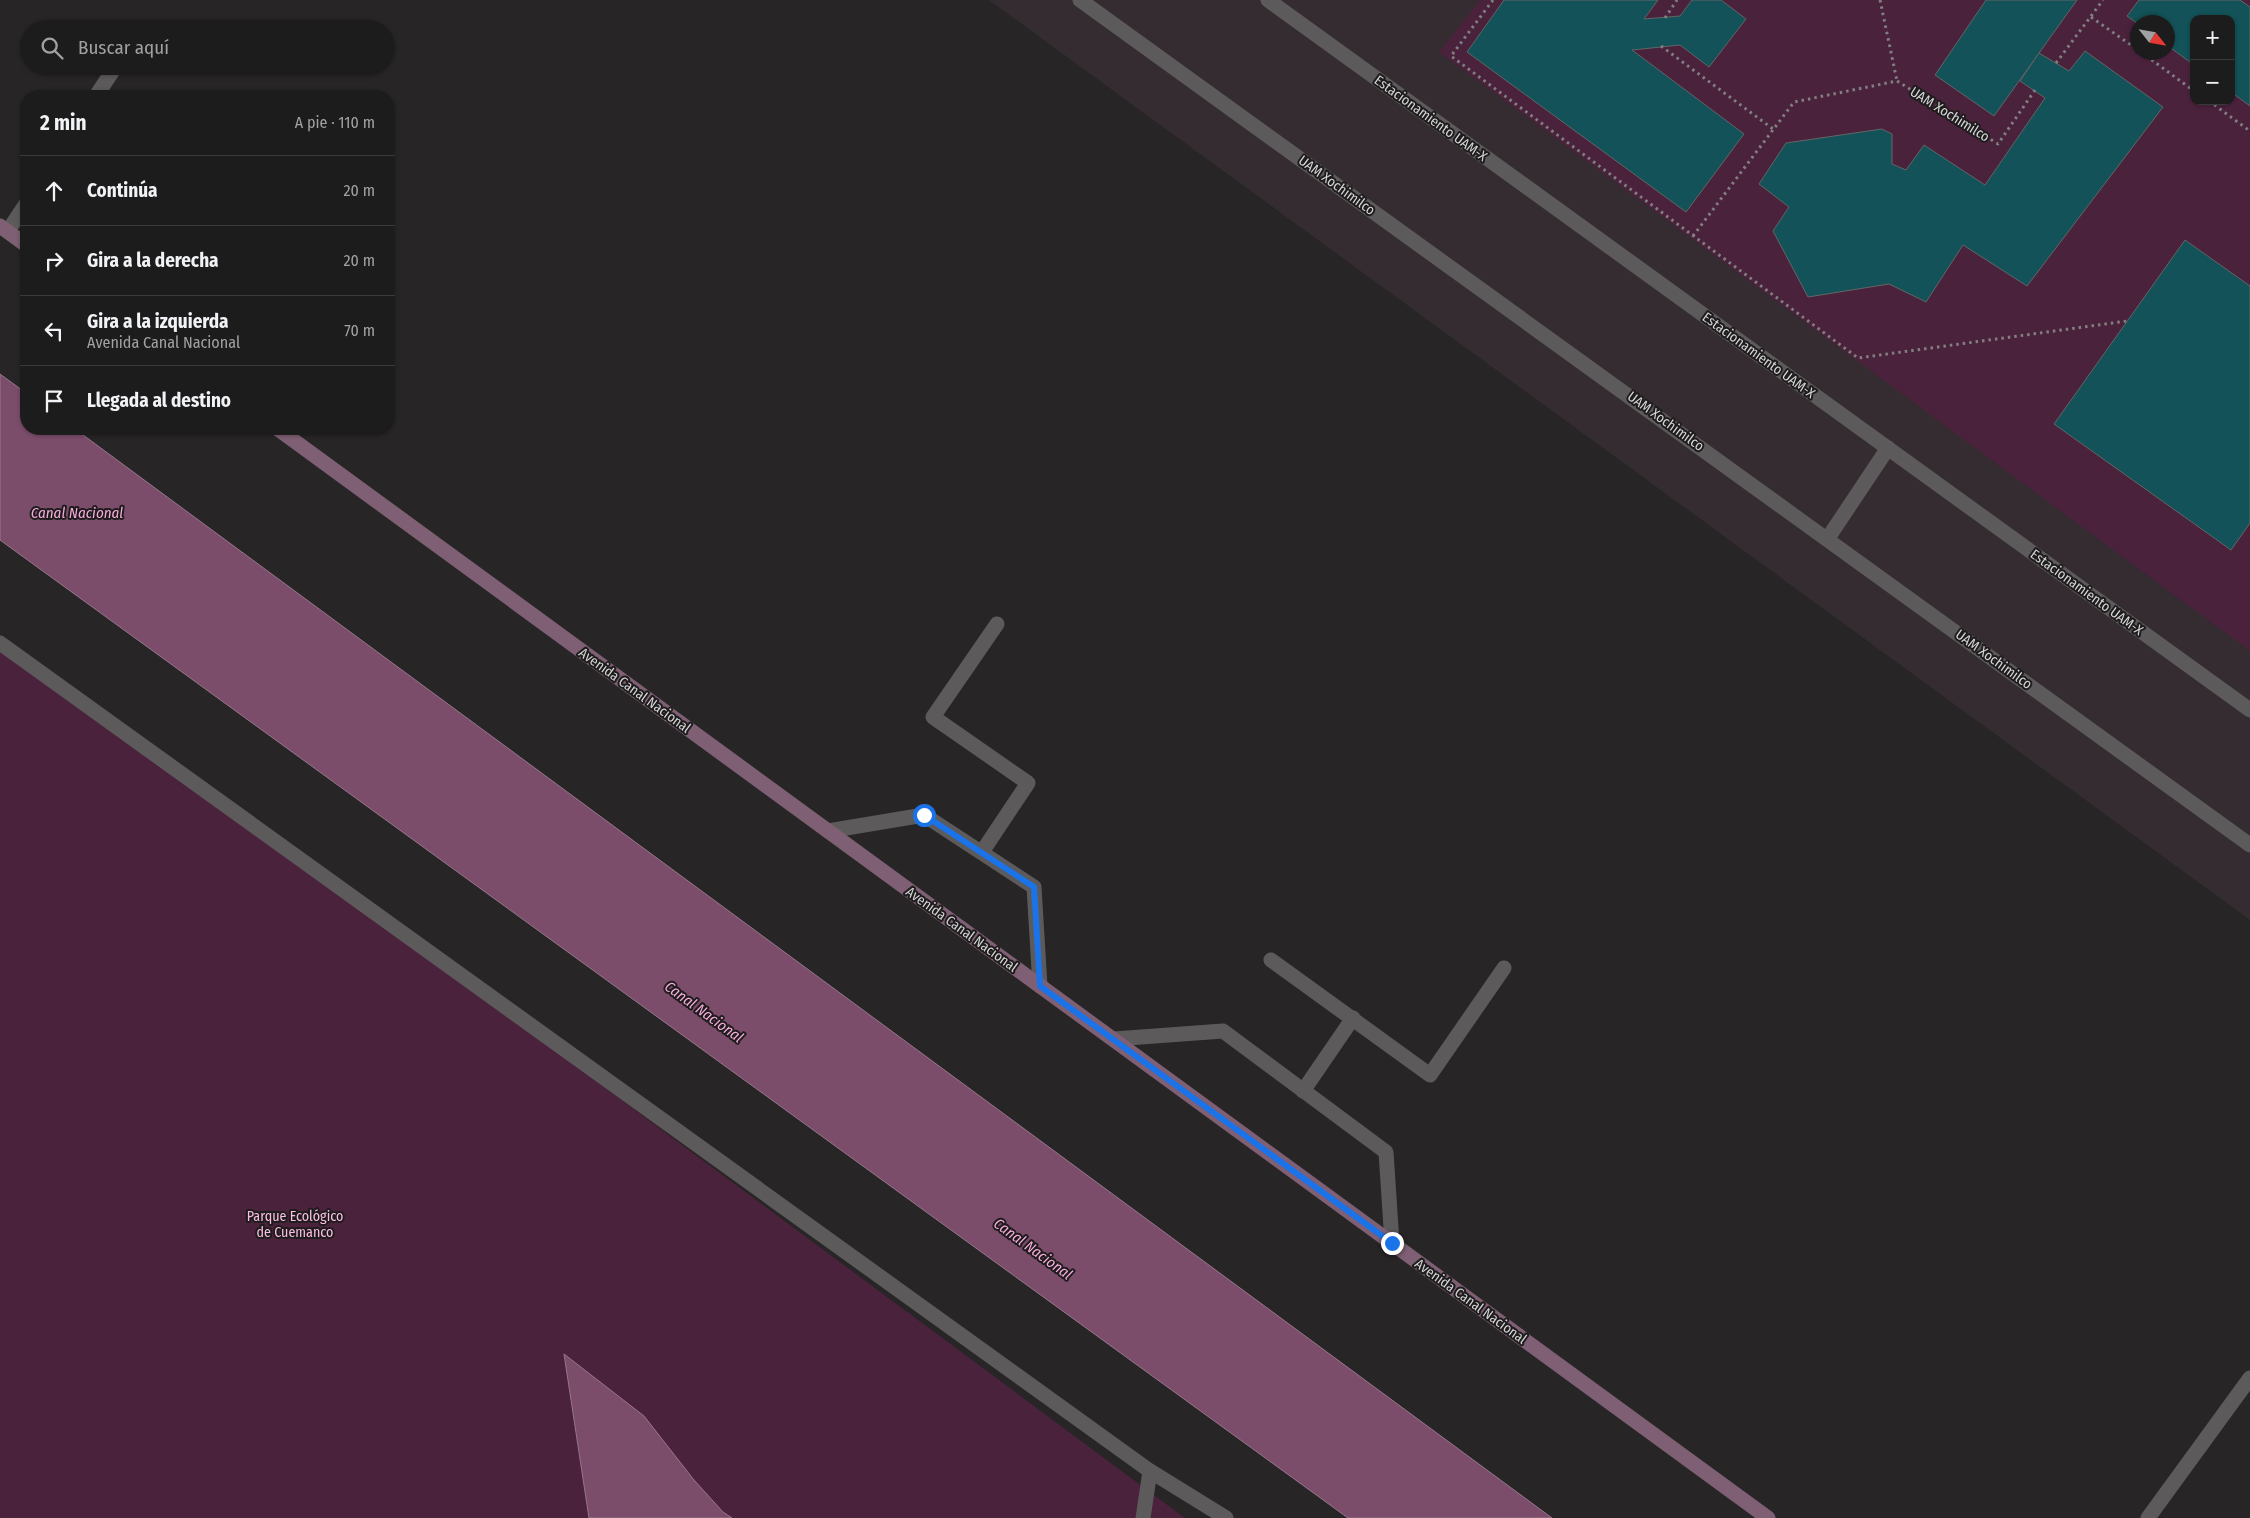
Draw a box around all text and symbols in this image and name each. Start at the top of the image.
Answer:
north arrow [2130,15,2175,60]
map controls [2190,15,2235,105]
button: + [2190,15,2235,60]
search box [20,20,395,75]
icon: search [38,34,66,62]
text: Buscar aquí [78,36,169,59]
button: − [2190,60,2235,105]
street label: Estacionamiento UAM-X [1371,72,1491,165]
street label: UAM Xochimilco [1907,83,1993,146]
text: 2 min [40,110,87,136]
text: A pie · 110 m [295,113,375,132]
street label: UAM Xochimilco [1295,152,1378,219]
icon: ahead [40,177,68,205]
text: Continúa [87,179,158,202]
text: 20 m [344,181,375,200]
icon: right [40,247,68,275]
text: Gira a la derecha [87,249,219,272]
text: 20 m [344,251,375,270]
street label: Estacionamiento UAM-X [1699,309,1819,402]
text: Gira a la izquierda [87,310,229,333]
icon: left [40,317,68,345]
text: 70 m [344,321,375,340]
text: Avenida Canal Nacional [87,333,240,352]
icon: arrive [40,387,68,415]
street label: UAM Xochimilco [1624,388,1707,455]
text: Llegada al destino [87,389,231,412]
water label: Canal Nacional [31,504,123,522]
street label: Estacionamiento UAM-X [2027,546,2147,639]
street label: UAM Xochimilco [1952,626,2035,693]
street label: Avenida Canal Nacional [576,644,694,737]
route start [913,804,936,827]
street label: Avenida Canal Nacional [903,883,1021,976]
water label: Canal Nacional [661,978,747,1047]
park label: Parque Ecológico de Cuemanco [247,1208,343,1241]
water label: Canal Nacional [990,1215,1076,1284]
route end [1381,1232,1404,1255]
street label: Avenida Canal Nacional [1412,1255,1530,1348]

